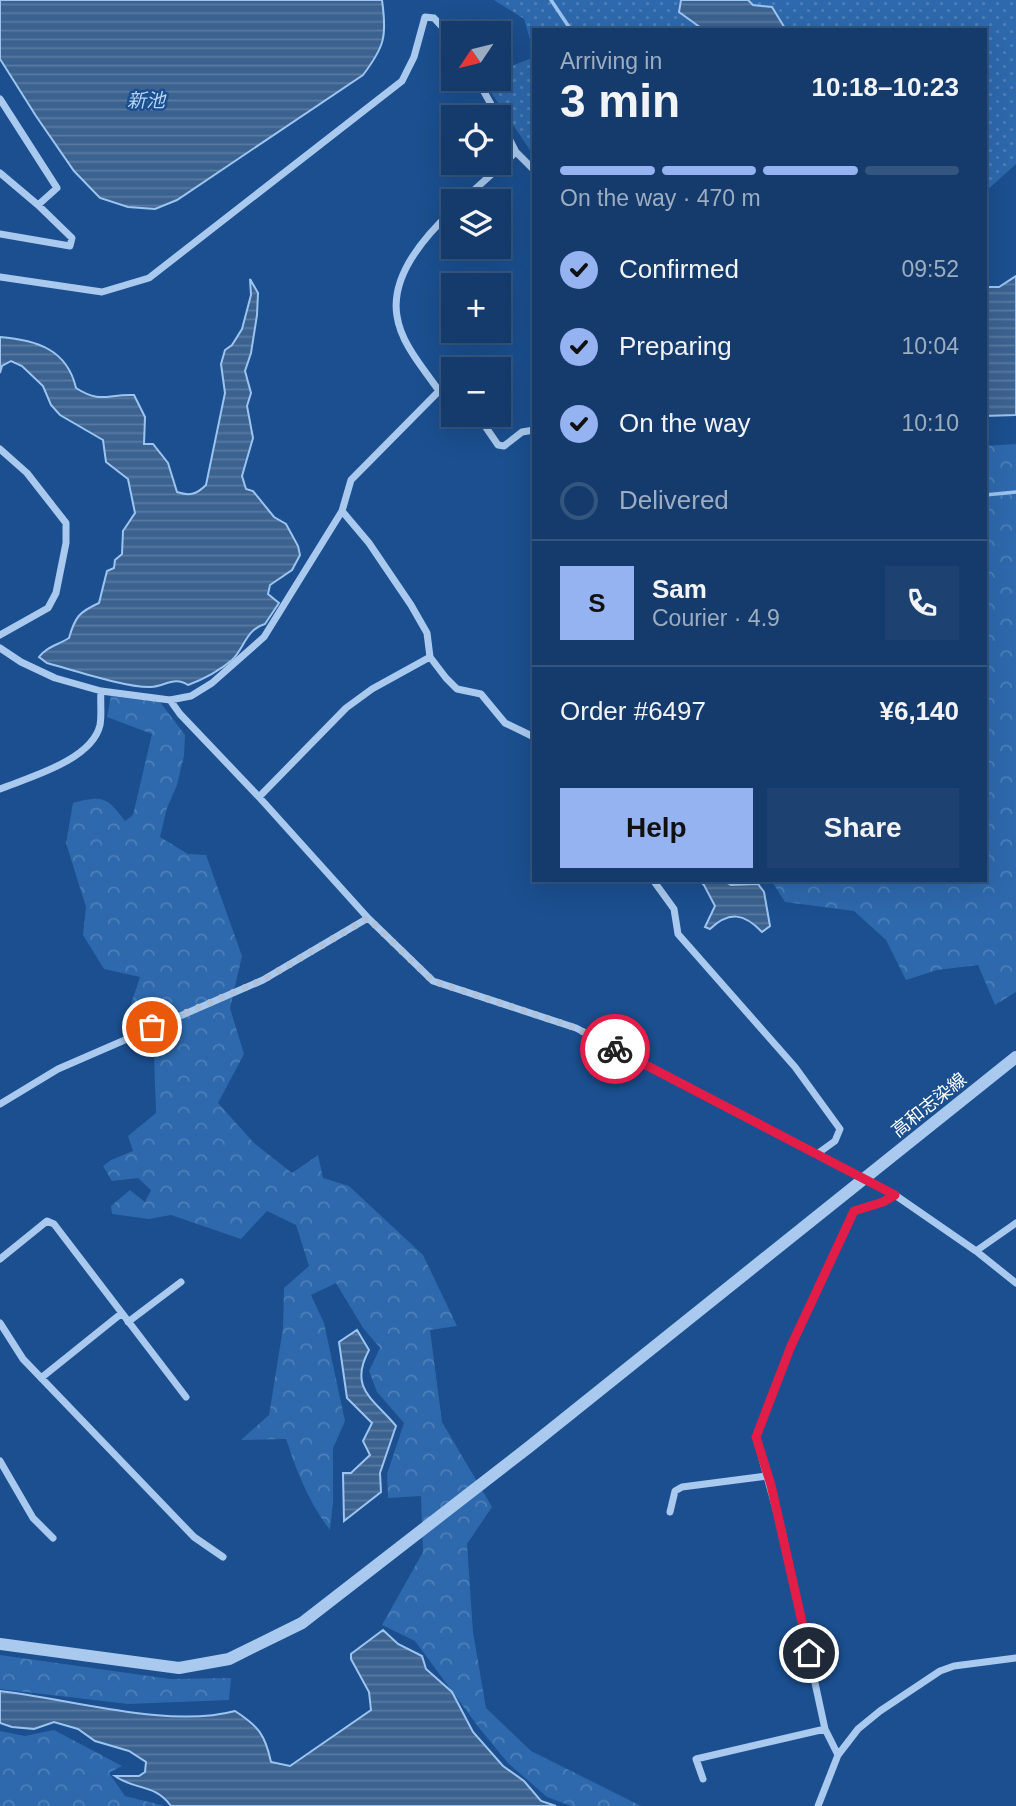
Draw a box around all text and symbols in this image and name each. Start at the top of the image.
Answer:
north arrow [441,21,511,91]
map controls [441,21,511,427]
text: Arriving in [560,48,662,74]
text: 10:18–10:23 [812,72,959,102]
text: 3 min [560,75,680,127]
water label: 新池 [127,90,167,111]
button: locate [441,105,511,175]
text: On the way · 470 m [560,185,761,211]
button: layers [441,189,511,259]
icon: check [560,251,598,289]
text: Confirmed [619,254,739,284]
text: 09:52 [901,256,959,282]
button: + [441,273,511,343]
icon: check [560,328,598,366]
text: Preparing [619,331,732,361]
text: 10:04 [901,333,959,359]
button: − [441,357,511,427]
icon: check [560,405,598,443]
text: On the way [619,408,751,438]
text: 10:10 [901,410,959,436]
text: Delivered [619,485,729,515]
button: phone [885,566,959,640]
text: Sam [652,574,707,604]
text: S [588,588,606,618]
text: Courier · 4.9 [652,605,780,631]
text: Order #6497 [560,696,706,726]
text: ¥6,140 [879,696,959,726]
button: Help [560,788,753,868]
button: Share [767,788,959,868]
pin [122,997,182,1057]
icon: bag [133,1008,171,1046]
courier [580,1014,650,1084]
icon: bike [596,1030,634,1068]
street label: 高和志染線 [888,1069,970,1141]
pin [779,1623,839,1683]
icon: home [790,1634,828,1672]

